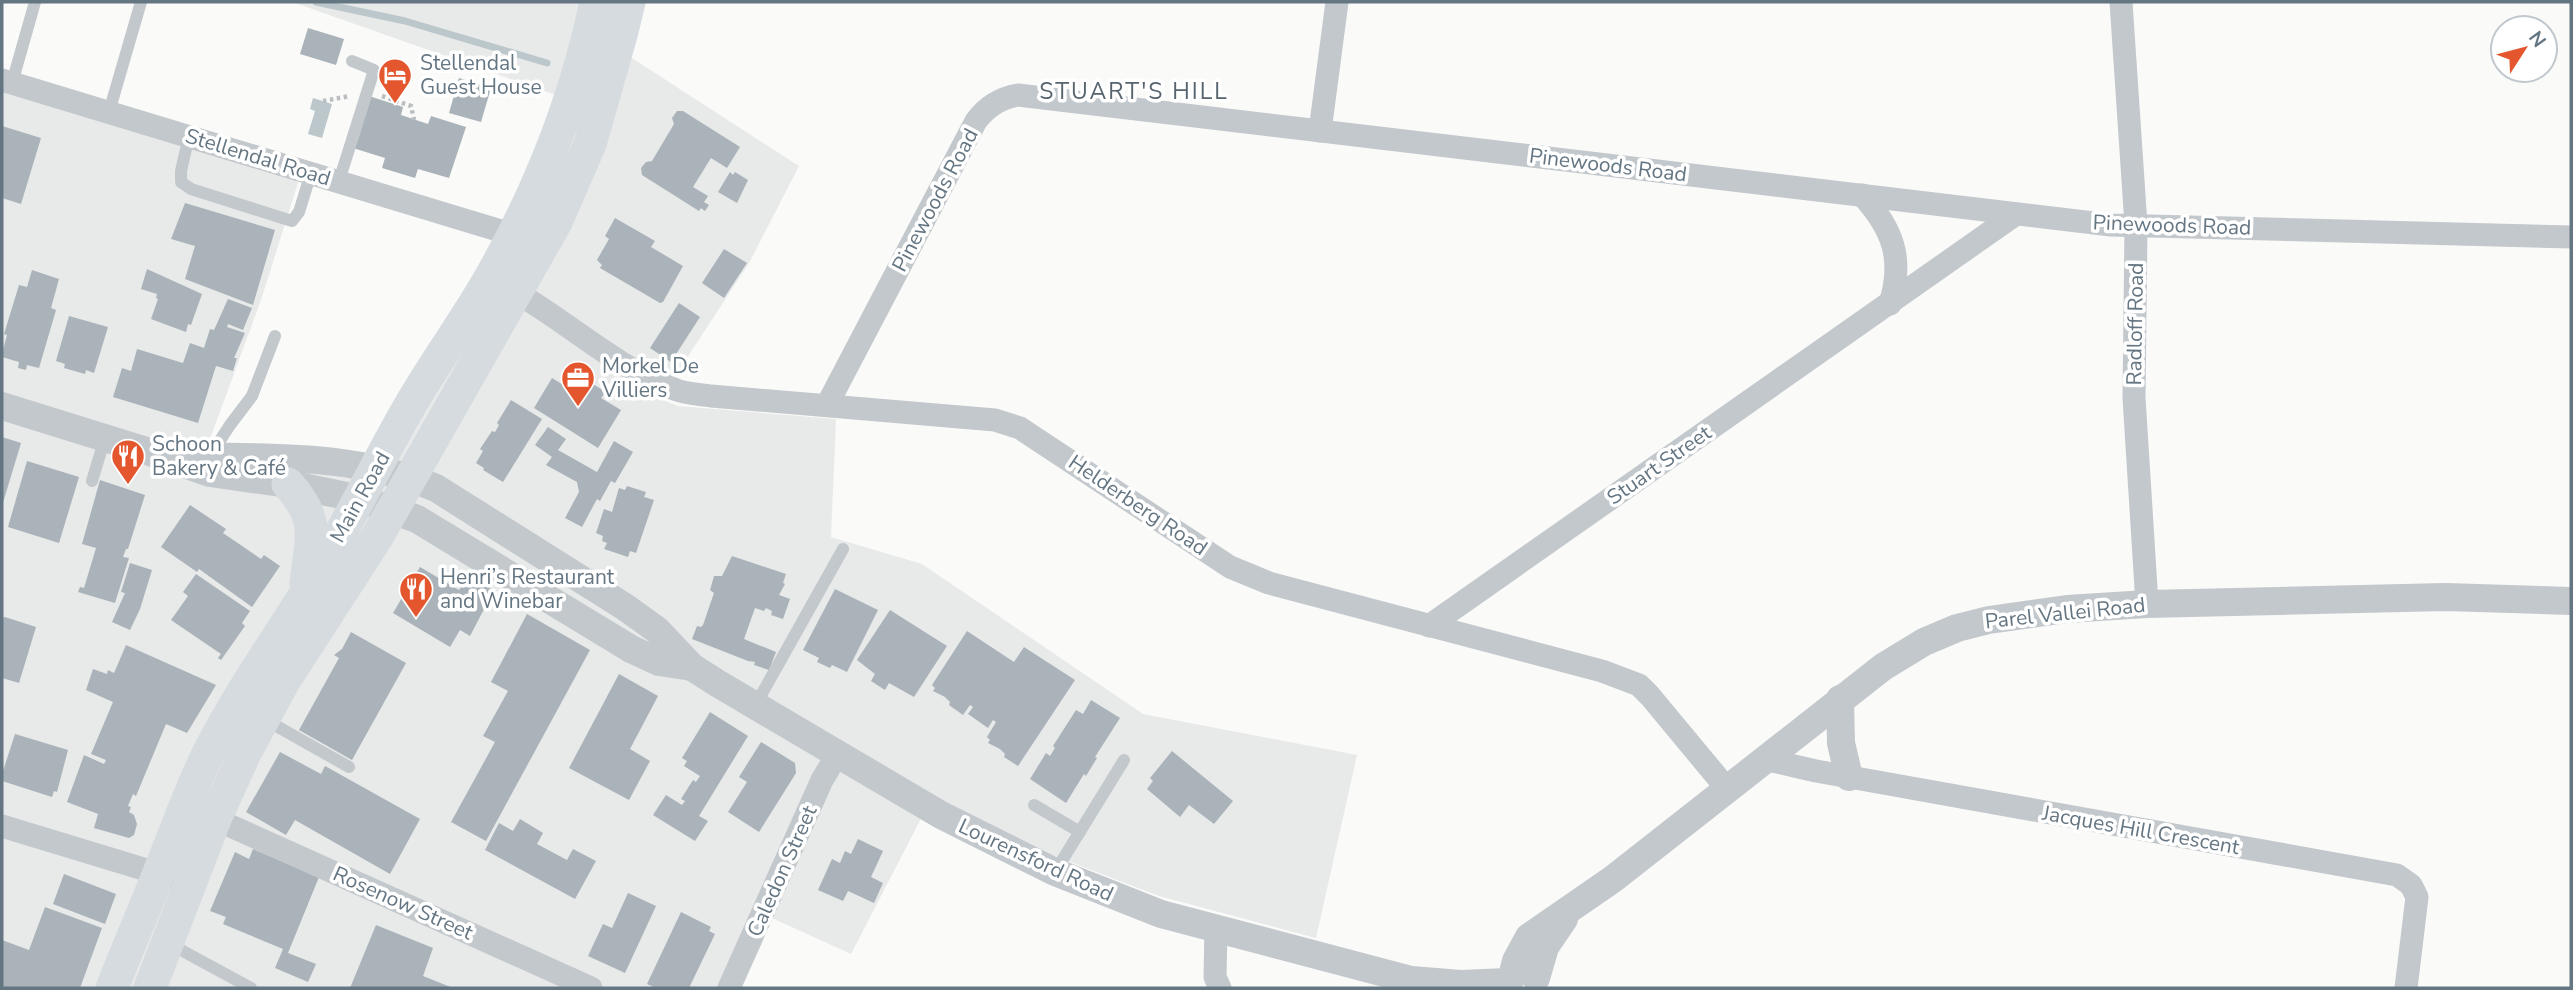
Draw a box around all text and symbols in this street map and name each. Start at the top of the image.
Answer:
north arrow [2489,14,2559,84]
text: N [2522,26,2552,53]
place label: Stellendal Guest House [420,49,542,101]
hotel icon: Stellendal Guest House [376,56,414,105]
district label: STUART'S HILL [1039,76,1229,107]
street label: Stellendal Road [182,122,334,192]
street label: Pinewoods Road [885,123,985,277]
street label: Pinewoods Road [1528,141,1688,189]
street label: Pinewoods Road [2092,208,2252,242]
street label: Radloff Road [2120,262,2150,386]
place label: Morkel De Villiers [601,352,699,404]
office icon: Morkel De Villiers [559,359,597,408]
street label: Stuart Street [1601,418,1717,511]
place label: Schoon Bakery & Café [152,430,286,482]
restaurant icon: Schoon Bakery & Café [109,437,147,486]
street label: Main Road [323,446,397,548]
street label: Helderberg Road [1063,448,1213,562]
place label: Henri’s Restaurant and Winebar [440,563,615,615]
restaurant icon: Henri’s Restaurant and Winebar [397,570,435,619]
street label: Parel Vallei Road [1983,591,2147,635]
street label: Jacques Hill Crescent [2039,799,2242,861]
street label: Caledon Street [741,800,824,941]
street label: Lourensford Road [954,812,1118,908]
street label: Rosenow Street [329,860,478,947]

